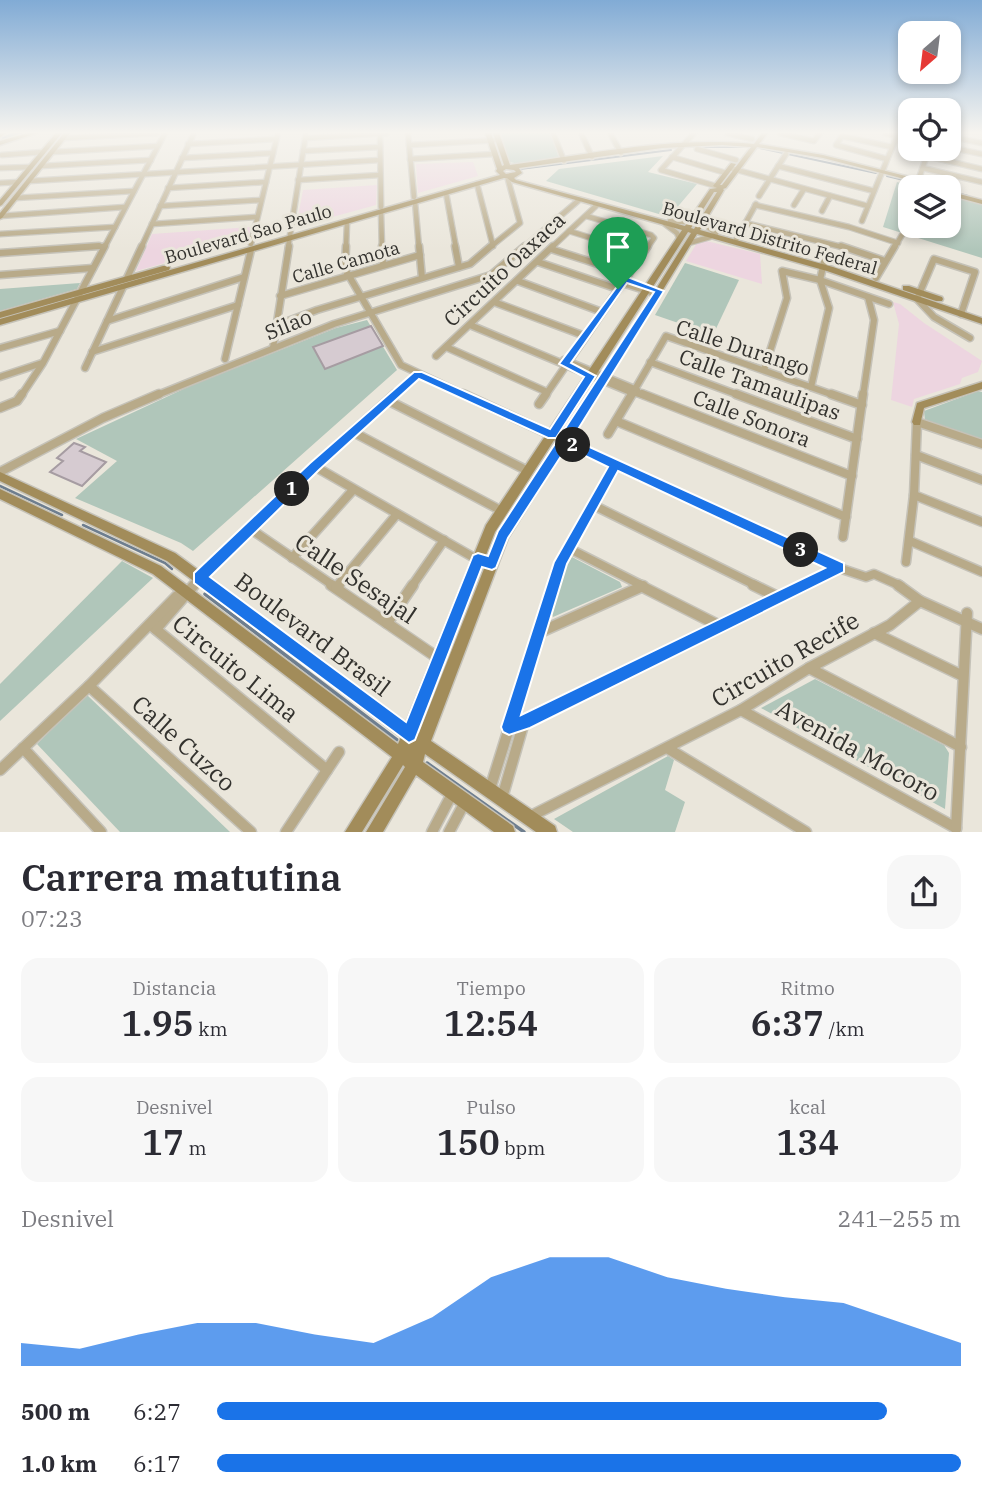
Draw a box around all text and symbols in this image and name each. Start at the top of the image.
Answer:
north arrow [898,21,961,84]
map controls [898,21,961,238]
button: locate [898,98,961,161]
button: layers [898,175,961,238]
street label: Boulevard Distrito Federal [660,196,880,280]
street label: Boulevard Sao Paulo [162,199,334,269]
street label: Circuito Oaxaca [437,206,571,332]
pin [588,217,648,289]
icon: arrive [599,228,637,266]
street label: Calle Camota [290,236,403,288]
street label: Silao [260,302,316,346]
street label: Calle Durango [673,312,813,382]
street label: Calle Tamaulipas [675,342,845,426]
street label: Calle Sonora [689,383,815,453]
pin: 2 [556,428,590,462]
text: 2 [567,432,578,456]
pin: 1 [274,472,310,506]
text: 1 [286,476,297,500]
street label: Calle Sesajal [289,525,423,631]
pin: 3 [784,532,818,568]
text: 3 [795,537,806,561]
street label: Boulevard Brasil [229,565,397,703]
street label: Circuito Recife [705,604,865,714]
street label: Circuito Lima [166,607,306,729]
street label: Calle Cuzco [125,688,243,798]
street label: Avenida Mocoro [771,692,945,808]
text: Carrera matutina [21,852,342,901]
button: share [887,855,961,929]
text: 07:23 [21,903,83,933]
text: Distancia [132,976,216,1000]
text: Tiempo [456,976,526,1000]
text: Ritmo [781,976,835,1000]
text: 1.95 [121,1000,194,1046]
text: 12:54 [444,1000,538,1046]
text: 6:37 [751,1000,824,1046]
text: km [194,1017,228,1041]
text: /km [824,1017,865,1041]
text: Desnivel [136,1095,213,1119]
text: Pulso [466,1095,516,1119]
text: kcal [789,1095,826,1119]
text: 17 [142,1119,184,1165]
text: 150 [437,1119,500,1165]
text: 134 [776,1119,839,1165]
text: m [184,1136,207,1160]
text: bpm [500,1136,545,1160]
text: Desnivel [21,1203,114,1233]
text: 241–255 m [837,1203,961,1233]
text: 500 m [21,1396,90,1426]
text: 6:27 [133,1396,181,1426]
text: 1.0 km [21,1448,97,1478]
text: 6:17 [133,1448,181,1478]

